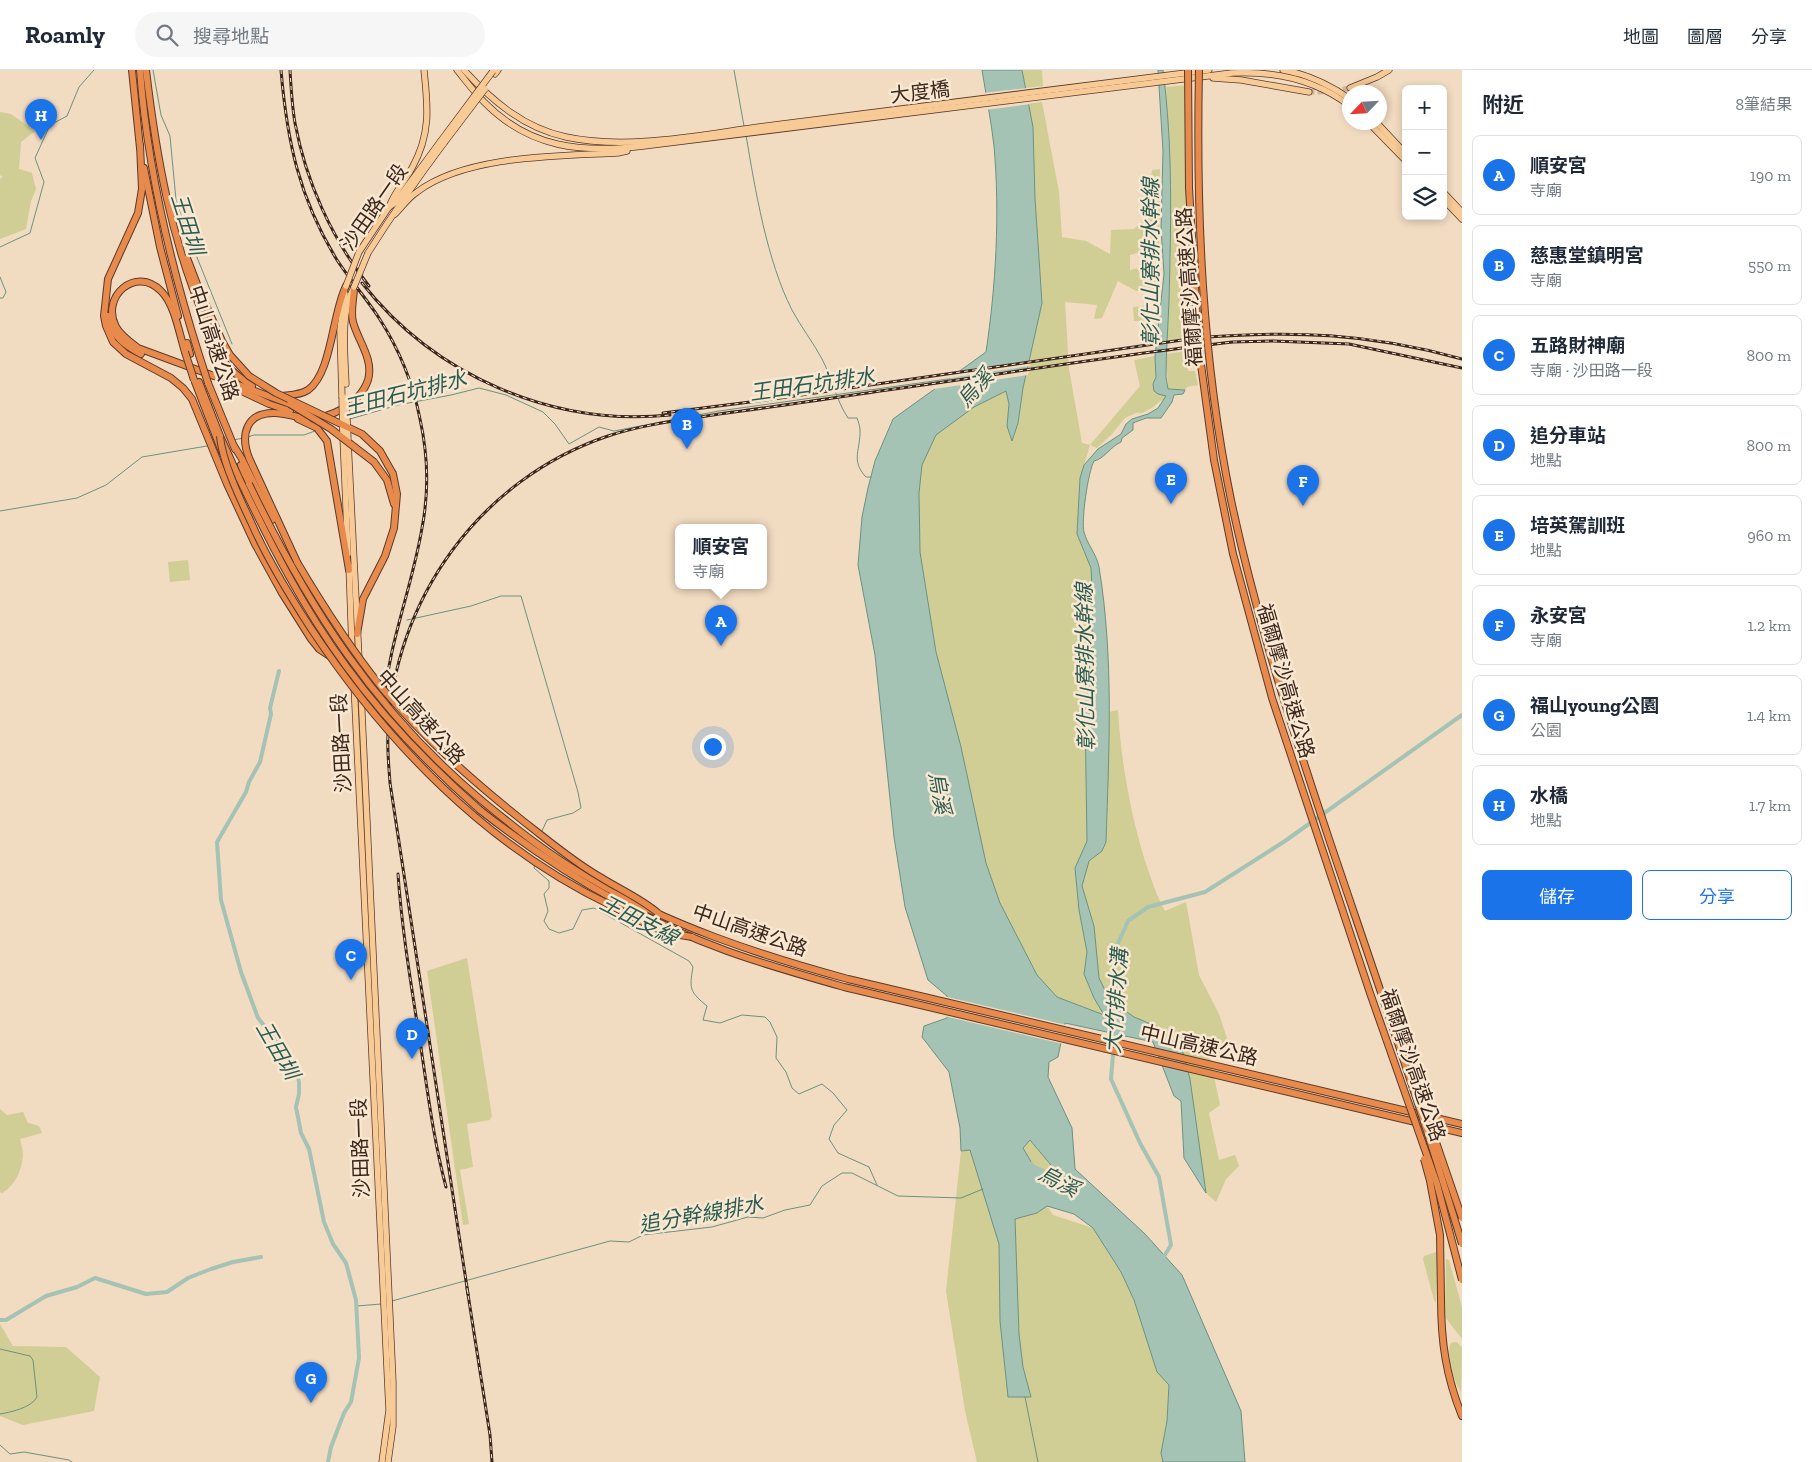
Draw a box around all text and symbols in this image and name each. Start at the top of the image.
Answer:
search box [135,12,485,57]
text: Roamly [25,20,105,49]
icon: search [153,21,181,49]
text: 搜尋地點 [193,25,269,48]
text: 地圖 [1623,26,1659,48]
text: 圖層 [1687,26,1723,48]
text: 分享 [1751,26,1787,48]
street label: 大度橋 [889,76,951,108]
north arrow [1342,85,1387,130]
map controls [1402,85,1447,220]
button: + [1402,85,1447,130]
text: 附近 [1482,92,1524,117]
text: 8筆結果 [1735,95,1792,114]
pin: H [25,99,57,140]
button: − [1402,130,1447,175]
text: 順安宮 [1530,154,1587,177]
street label: 沙田路一段 [335,159,413,255]
text: A [1494,166,1505,185]
text: 190 m [1750,166,1791,185]
button: layers [1402,175,1447,220]
water label: 彰化山寮排水幹線 [1138,176,1163,346]
text: 寺廟 [1530,181,1562,200]
water label: 王田圳 [166,190,211,261]
street label: 福爾摩沙高速公路 [1171,206,1207,368]
text: 慈惠堂鎮明宮 [1530,244,1644,267]
text: B [1494,256,1504,275]
text: 550 m [1748,256,1791,275]
text: 寺廟 [1530,271,1562,290]
street label: 中山高速公路 [184,282,244,404]
text: 五路財神廟 [1530,334,1625,357]
text: C [1494,346,1504,365]
text: 800 m [1747,346,1791,365]
text: 寺廟 · 沙田路一段 [1530,361,1653,380]
water label: 烏溪 [952,362,1000,412]
water label: 王田石坑排水 [748,363,877,405]
water label: 王田石坑排水 [341,365,470,420]
pin: B [671,408,703,449]
text: 追分車站 [1530,424,1606,447]
text: D [1493,436,1505,455]
text: 800 m [1747,436,1791,455]
text: 地點 [1530,451,1562,470]
pin: E [1155,463,1187,504]
pin: F [1287,465,1319,506]
text: 培英駕訓班 [1530,514,1625,537]
popup [675,524,767,589]
text: E [1494,526,1504,545]
text: 960 m [1747,526,1791,545]
text: 順安宮 [692,535,750,558]
text: 地點 [1530,541,1562,560]
text: 寺廟 [692,562,725,581]
water label: 彰化山寮排水幹線 [1071,581,1099,751]
street label: 福爾摩沙高速公路 [1252,601,1320,761]
text: 永安宮 [1530,604,1587,627]
pin: A [705,605,737,646]
text: F [1494,616,1504,635]
text: 1.2 km [1747,616,1791,635]
text: 寺廟 [1530,631,1562,650]
street label: 中山高速公路 [372,664,470,770]
street label: 沙田路一段 [326,692,356,794]
text: 福山young公園 [1530,694,1659,717]
text: G [1494,706,1504,725]
text: 1.4 km [1747,706,1791,725]
text: 公園 [1530,721,1562,740]
your location [700,734,726,760]
water label: 烏溪 [924,770,956,819]
text: 水橋 [1530,784,1568,807]
text: H [1493,796,1505,815]
text: 1.7 km [1749,796,1791,815]
text: 地點 [1530,811,1562,830]
button: 儲存 [1482,870,1632,920]
button: 分享 [1642,870,1792,920]
water label: 王田支線 [596,890,684,951]
street label: 中山高速公路 [689,899,811,961]
pin: C [335,939,367,980]
water label: 大竹排水溝 [1100,945,1132,1054]
street label: 福爾摩沙高速公路 [1376,985,1450,1145]
water label: 王田圳 [251,1016,306,1086]
pin: D [396,1018,428,1059]
street label: 中山高速公路 [1138,1020,1260,1070]
street label: 沙田路一段 [346,1098,374,1198]
water label: 烏溪 [1035,1160,1086,1203]
water label: 追分幹線排水 [637,1191,766,1237]
pin: G [295,1362,327,1403]

